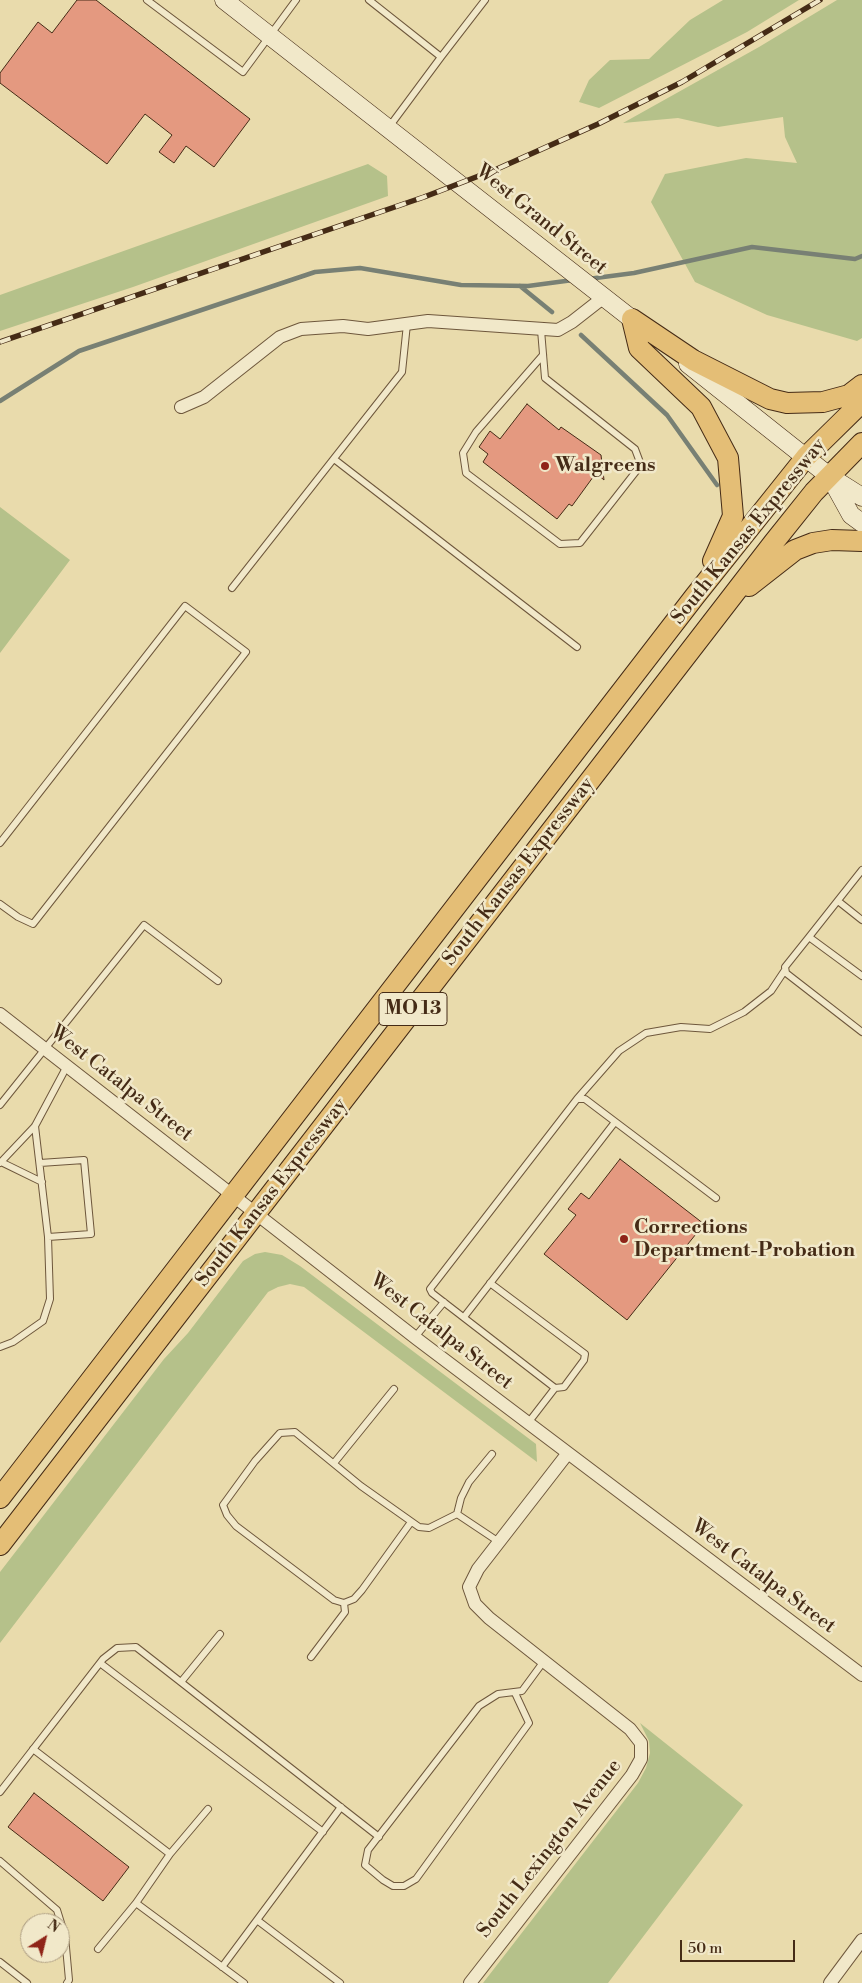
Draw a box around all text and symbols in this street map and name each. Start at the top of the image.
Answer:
street label: West Grand Street [470,160,612,280]
street label: South Kansas Expressway [667,434,831,630]
place label: Walgreens [555,454,656,478]
marker: Walgreens [539,460,551,472]
street label: South Kansas Expressway [438,773,600,971]
road number: MO 13 [379,992,447,1026]
street label: West Catalpa Street [45,1021,197,1147]
street label: South Kansas Expressway [191,1094,353,1292]
place label: Corrections Department-Probation [634,1216,855,1263]
marker: Corrections Department-Probation [618,1233,630,1245]
street label: West Catalpa Street [365,1269,517,1395]
street label: West Catalpa Street [686,1515,840,1639]
street label: South Lexington Avenue [473,1755,627,1943]
north arrow [20,1913,70,1963]
text: N [43,1916,63,1937]
scale bar [682,1930,797,1962]
text: 50 m [688,1939,722,1958]

